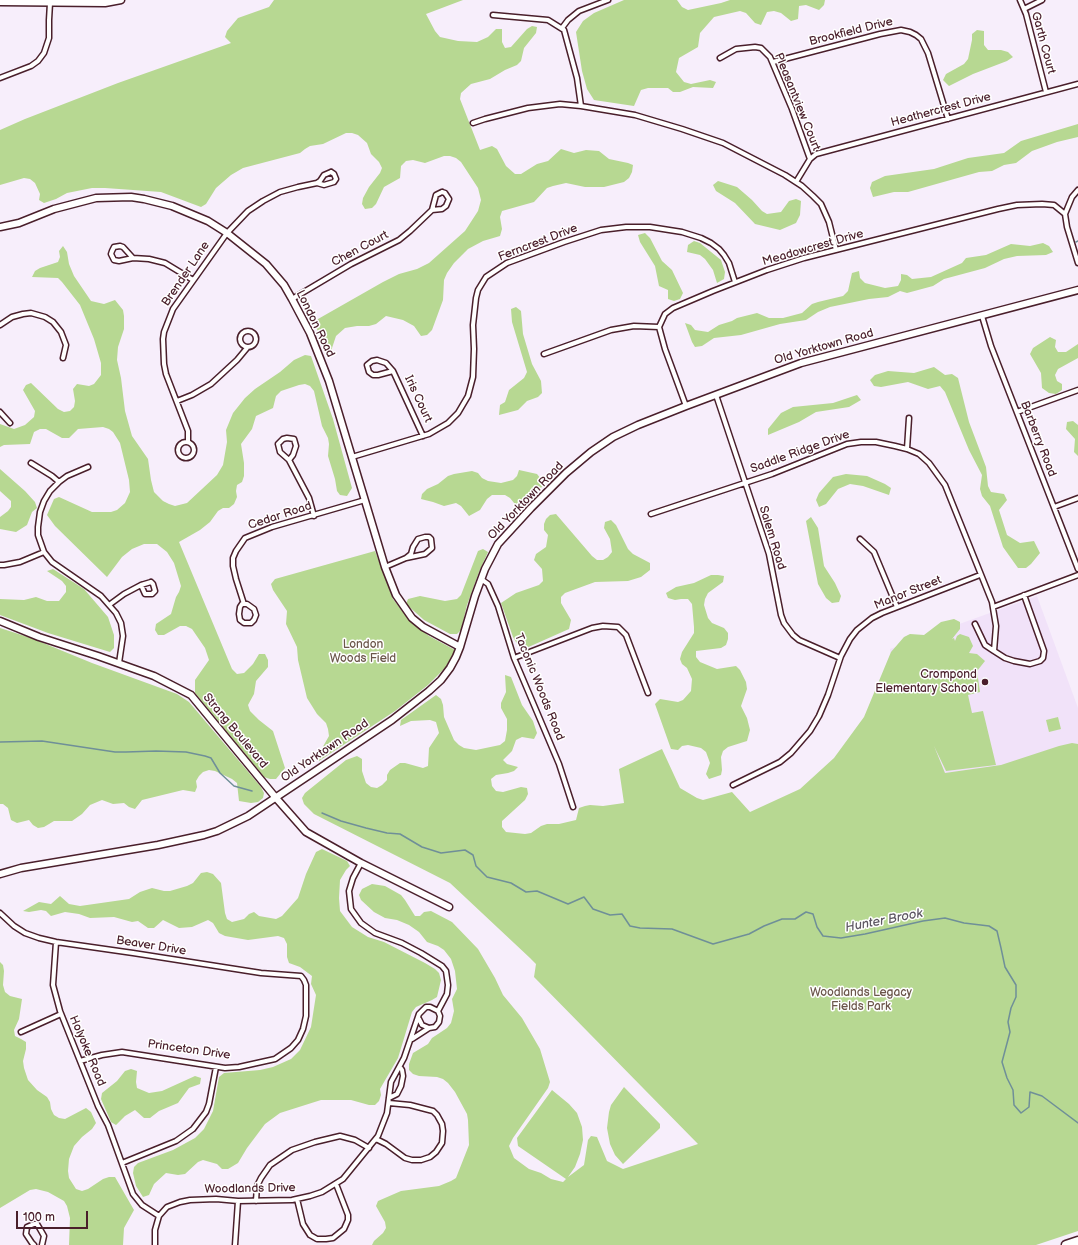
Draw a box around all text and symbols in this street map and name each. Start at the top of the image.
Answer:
street label: Garth Court [1028,10,1058,76]
street label: Brookfield Drive [808,15,894,49]
street label: Pleasantview Court [771,51,823,153]
street label: Heathercrest Drive [889,90,993,130]
street label: Ferncrest Drive [496,221,580,265]
street label: Meadowcrest Drive [761,227,865,269]
street label: Chen Court [329,228,391,270]
street label: Brender Lane [159,239,213,309]
street label: London Road [293,288,337,360]
street label: Old Yorktown Road [773,326,875,368]
street label: Iris Court [401,373,435,425]
street label: Barberry Road [1017,399,1059,479]
street label: Saddle Ridge Drive [748,427,852,477]
street label: Old Yorktown Road [485,459,567,543]
street label: Cedar Road [246,499,314,533]
street label: Salem Road [755,504,789,572]
street label: Manor Street [872,573,944,613]
street label: Taconic Woods Road [511,631,567,743]
park label: London Woods Field [330,638,396,666]
place label: Crompond Elementary School [875,668,977,696]
marker: Crompond Elementary School [980,677,990,687]
street label: Strang Boulevard [199,691,271,771]
street label: Old Yorktown Road [279,716,371,786]
water label: Hunter Brook [844,906,924,936]
street label: Beaver Drive [115,933,187,959]
park label: Woodlands Legacy Fields Park [810,986,912,1014]
street label: Holyoke Road [66,1014,108,1088]
street label: Princeton Drive [147,1037,231,1063]
street label: Woodlands Drive [204,1181,296,1197]
scale bar [18,1203,90,1229]
text: 100 m [23,1210,55,1225]

